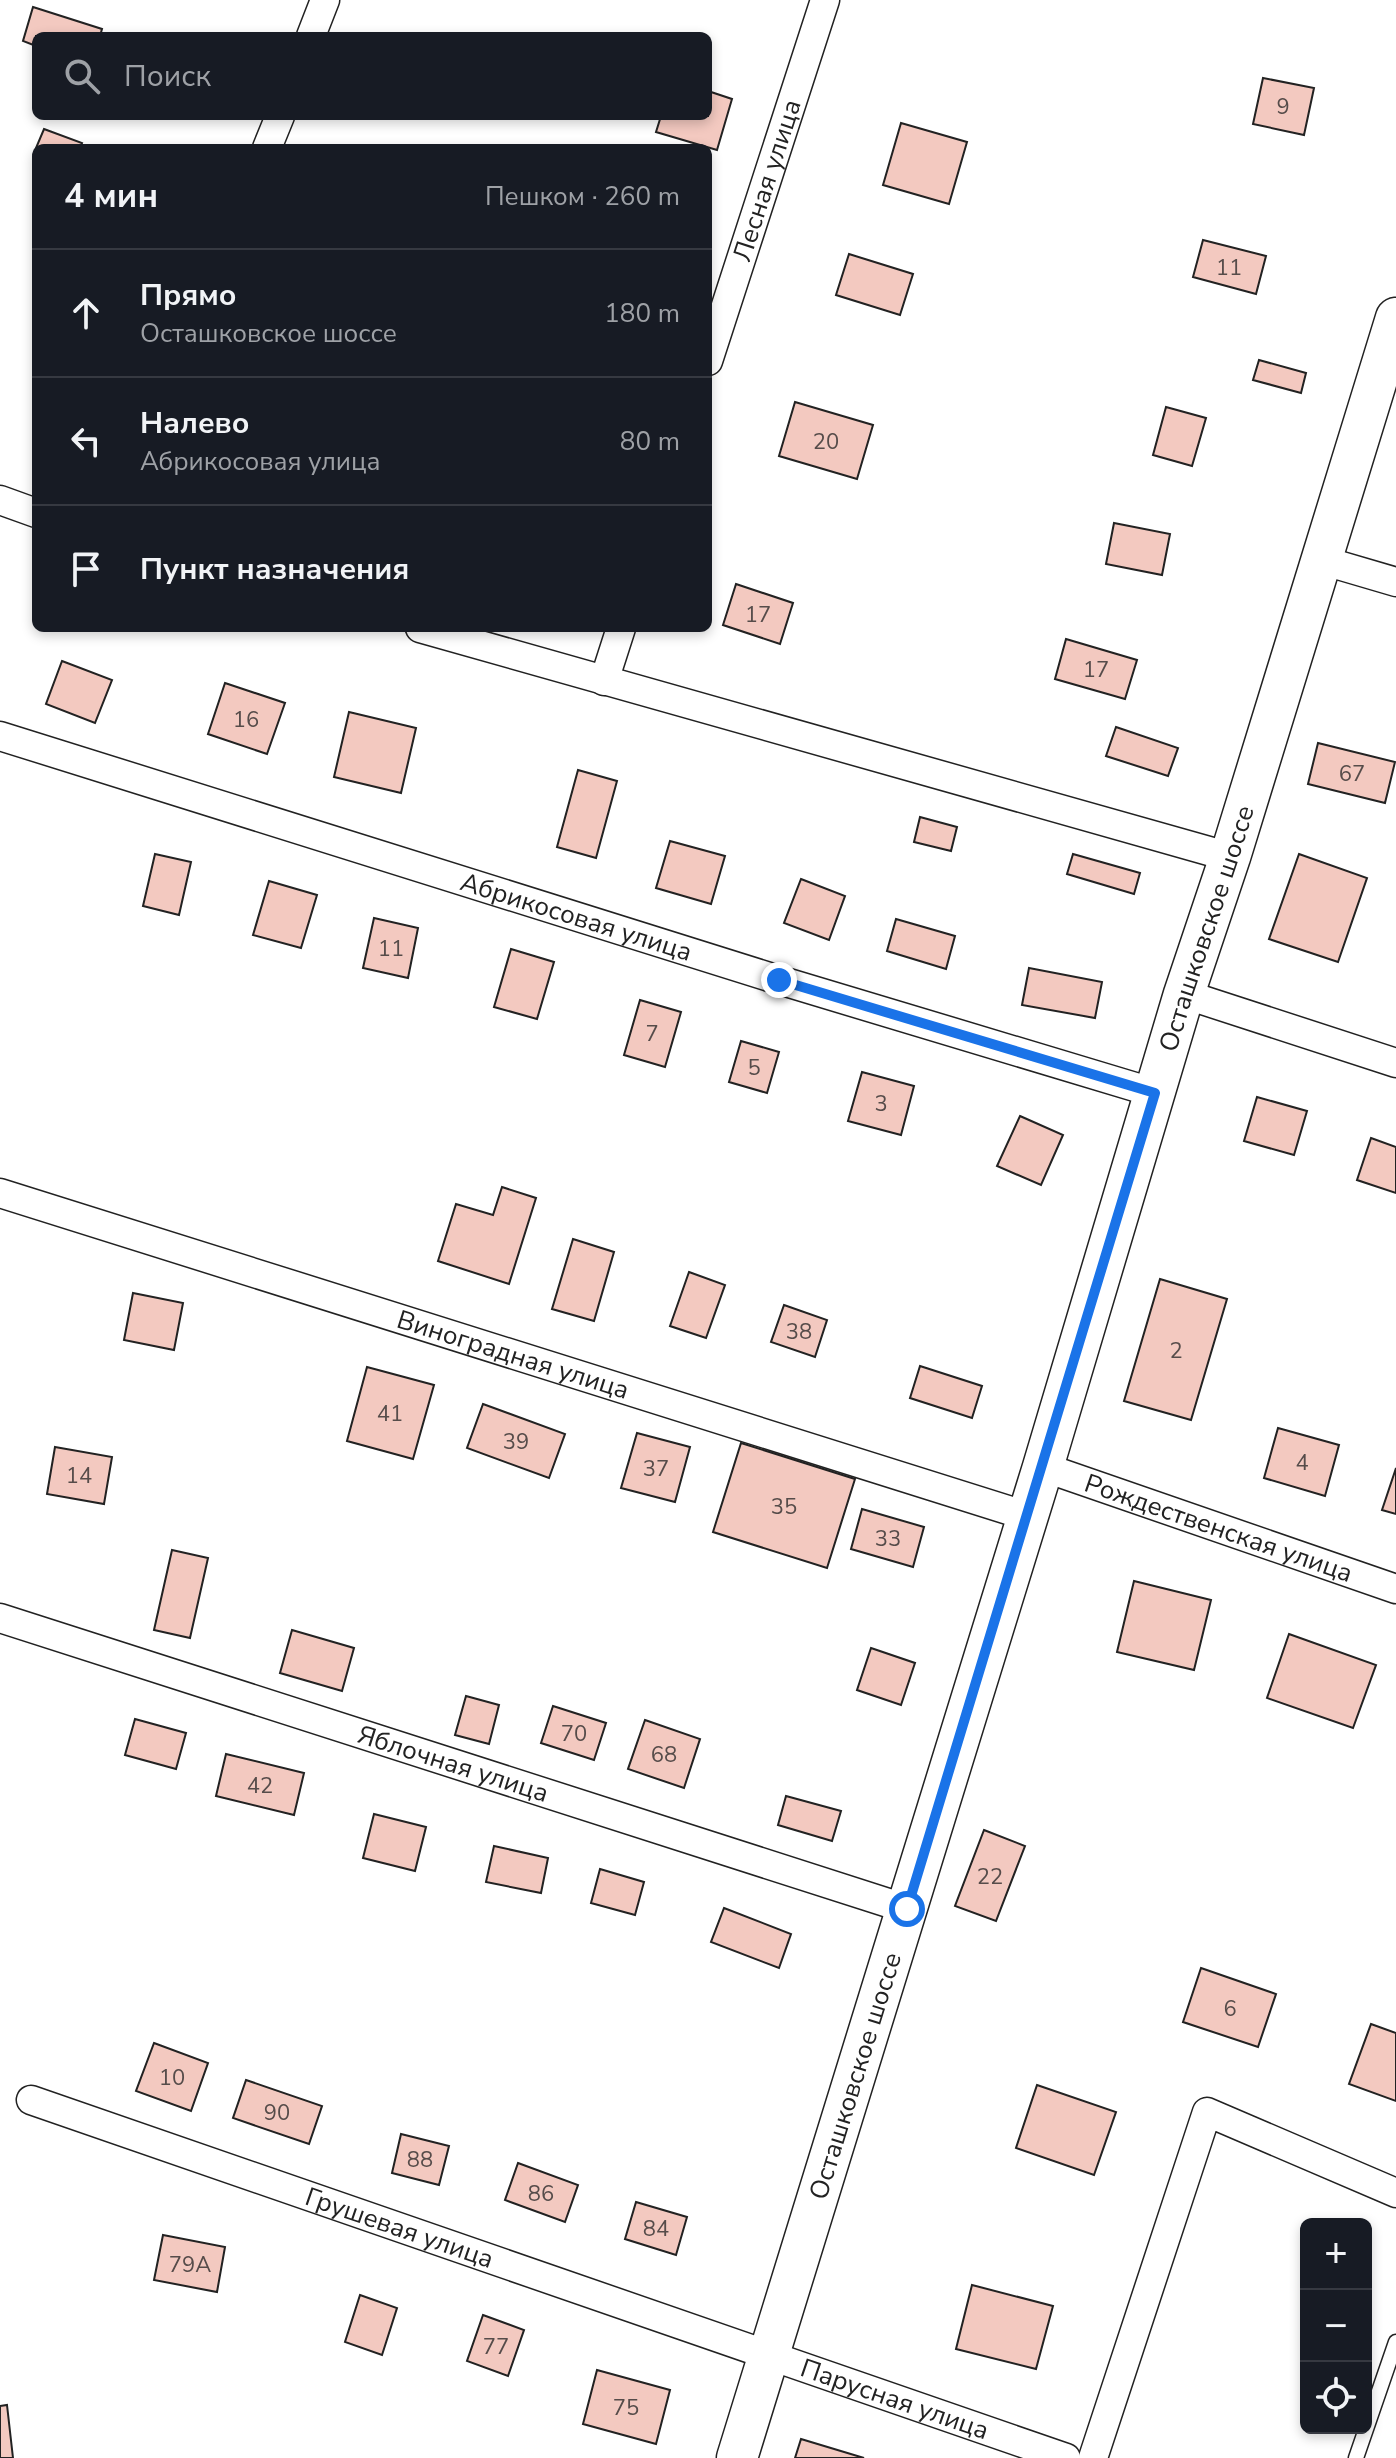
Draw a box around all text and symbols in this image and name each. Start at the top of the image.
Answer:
search box [32,32,712,120]
icon: search [60,54,104,98]
text: Поиск [124,56,211,97]
house number: 9 [1276,92,1290,122]
street label: Лесная улица [724,95,810,266]
text: 4 мин [64,173,158,219]
text: Пешком · 260 m [485,179,680,214]
house number: 11 [1216,253,1242,283]
text: Прямо [140,275,237,316]
icon: ahead [64,291,108,335]
text: 180 m [604,296,680,331]
text: Осташковское шоссе [140,316,397,351]
text: Налево [140,403,249,444]
icon: left [64,419,108,463]
text: 80 m [620,424,680,459]
house number: 20 [813,427,839,457]
text: Абрикосовая улица [140,444,381,479]
icon: arrive [64,547,108,591]
text: Пункт назначения [140,549,409,590]
house number: 17 [745,600,771,630]
house number: 17 [1083,655,1109,685]
house number: 16 [233,705,259,735]
house number: 67 [1339,759,1365,789]
street label: Осташковское шоссе [1151,801,1263,1056]
street label: Абрикосовая улица [456,864,696,970]
house number: 11 [378,934,404,964]
route end [761,962,797,998]
house number: 7 [645,1019,659,1049]
house number: 5 [747,1053,761,1083]
house number: 3 [874,1089,888,1119]
street label: Виноградная улица [393,1302,633,1408]
house number: 38 [786,1317,812,1347]
house number: 2 [1169,1336,1183,1366]
house number: 41 [377,1399,403,1429]
house number: 39 [503,1427,529,1457]
house number: 4 [1295,1448,1309,1478]
house number: 37 [643,1454,669,1484]
house number: 14 [66,1461,92,1491]
street label: Рождественская улица [1080,1466,1357,1591]
house number: 35 [771,1492,797,1522]
house number: 33 [875,1524,901,1554]
street label: Яблочная улица [353,1717,553,1811]
house number: 70 [561,1719,587,1749]
house number: 68 [651,1740,677,1770]
house number: 42 [247,1771,273,1801]
house number: 22 [977,1862,1003,1892]
route start [889,1891,925,1927]
street label: Осташковское шоссе [801,1948,910,2204]
house number: 6 [1223,1994,1237,2024]
house number: 10 [159,2063,185,2093]
house number: 90 [264,2098,290,2128]
house number: 88 [407,2145,433,2175]
street label: Грушевая улица [300,2179,498,2277]
house number: 86 [528,2179,554,2209]
house number: 84 [643,2214,669,2244]
map controls [1300,2218,1372,2434]
button: + [1300,2218,1372,2290]
house number: 79А [169,2250,211,2280]
button: − [1300,2290,1372,2362]
house number: 77 [483,2332,509,2362]
street label: Парусная улица [796,2350,994,2448]
button: locate [1300,2362,1372,2434]
house number: 75 [613,2393,639,2423]

